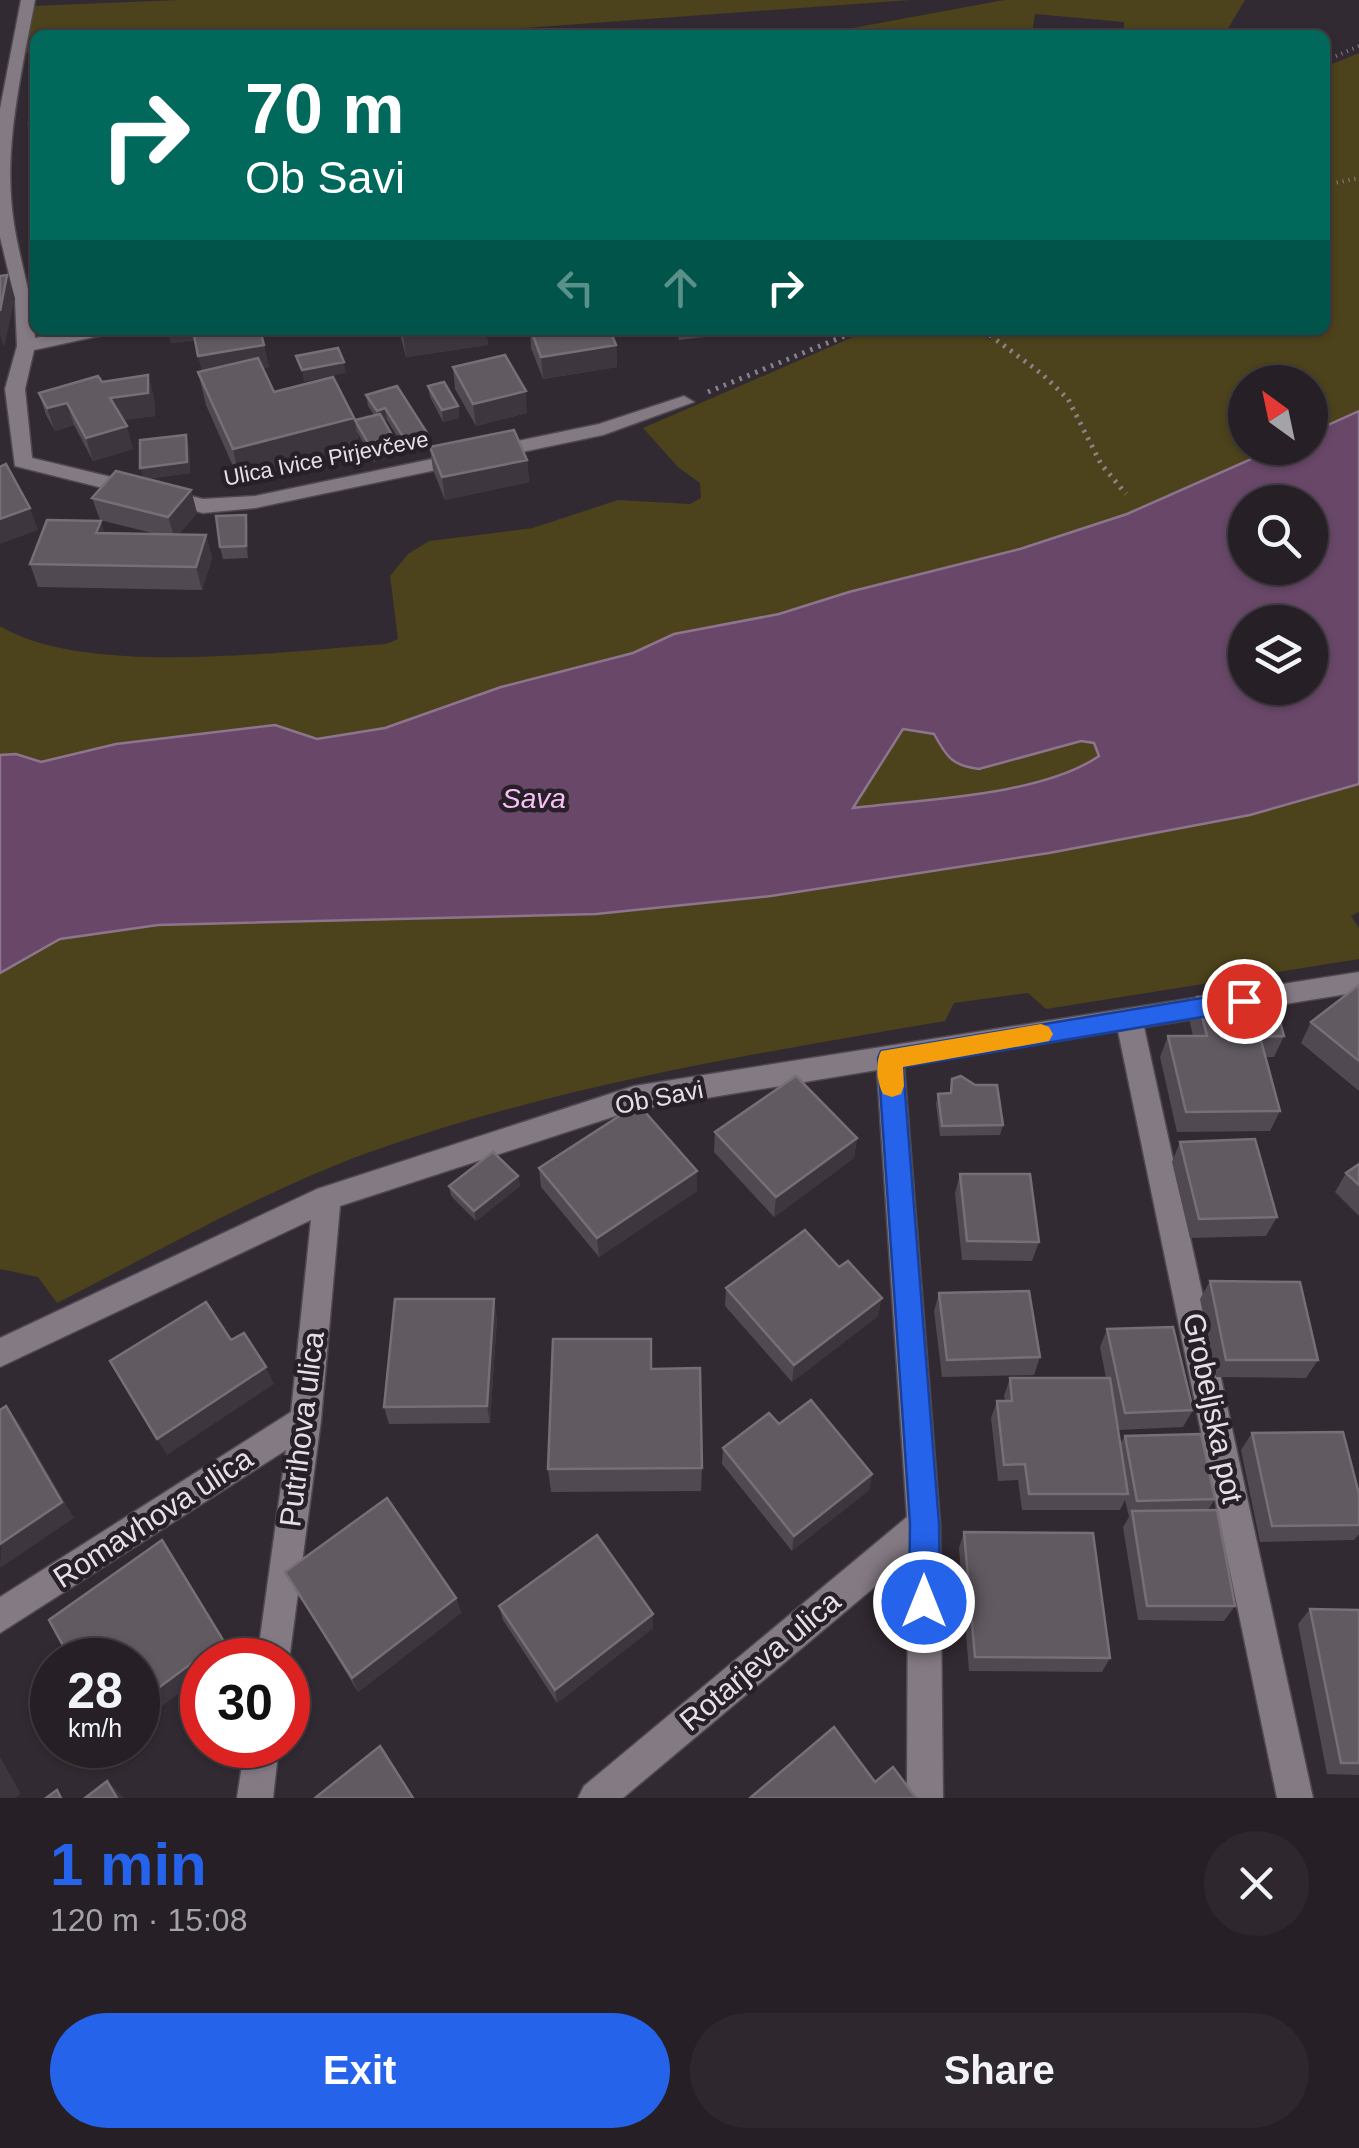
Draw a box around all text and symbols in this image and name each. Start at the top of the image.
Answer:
icon: right [80,70,210,200]
text: 70 m [245,70,405,148]
text: Ob Savi [245,152,405,203]
icon: left [548,260,603,315]
icon: ahead [653,260,708,315]
icon: right [758,260,813,315]
north arrow [1228,365,1328,465]
map controls [1228,365,1328,705]
street label: Ulica Ivice Pirjevčeve [222,426,430,491]
button: search [1228,485,1328,585]
button: layers [1228,605,1328,705]
water label: Sava [502,783,566,814]
pin [1202,959,1287,1044]
icon: arrive [1217,974,1272,1029]
street label: Ob Savi [613,1075,705,1119]
street label: Grobeljska pot [1177,1310,1250,1507]
street label: Putrihova ulica [273,1329,330,1529]
street label: Romavhova ulica [47,1441,258,1594]
position arrow [872,1550,976,1654]
street label: Rotarjeva ulica [673,1584,847,1737]
speed limit sign: 30 [180,1638,310,1768]
text: 28 [67,1663,123,1719]
text: km/h [68,1714,122,1742]
text: 1 min [50,1831,207,1898]
button: close [1204,1831,1309,1936]
text: 120 m · 15:08 [50,1902,247,1938]
button: Exit [50,2013,670,2128]
button: Share [690,2013,1309,2128]

